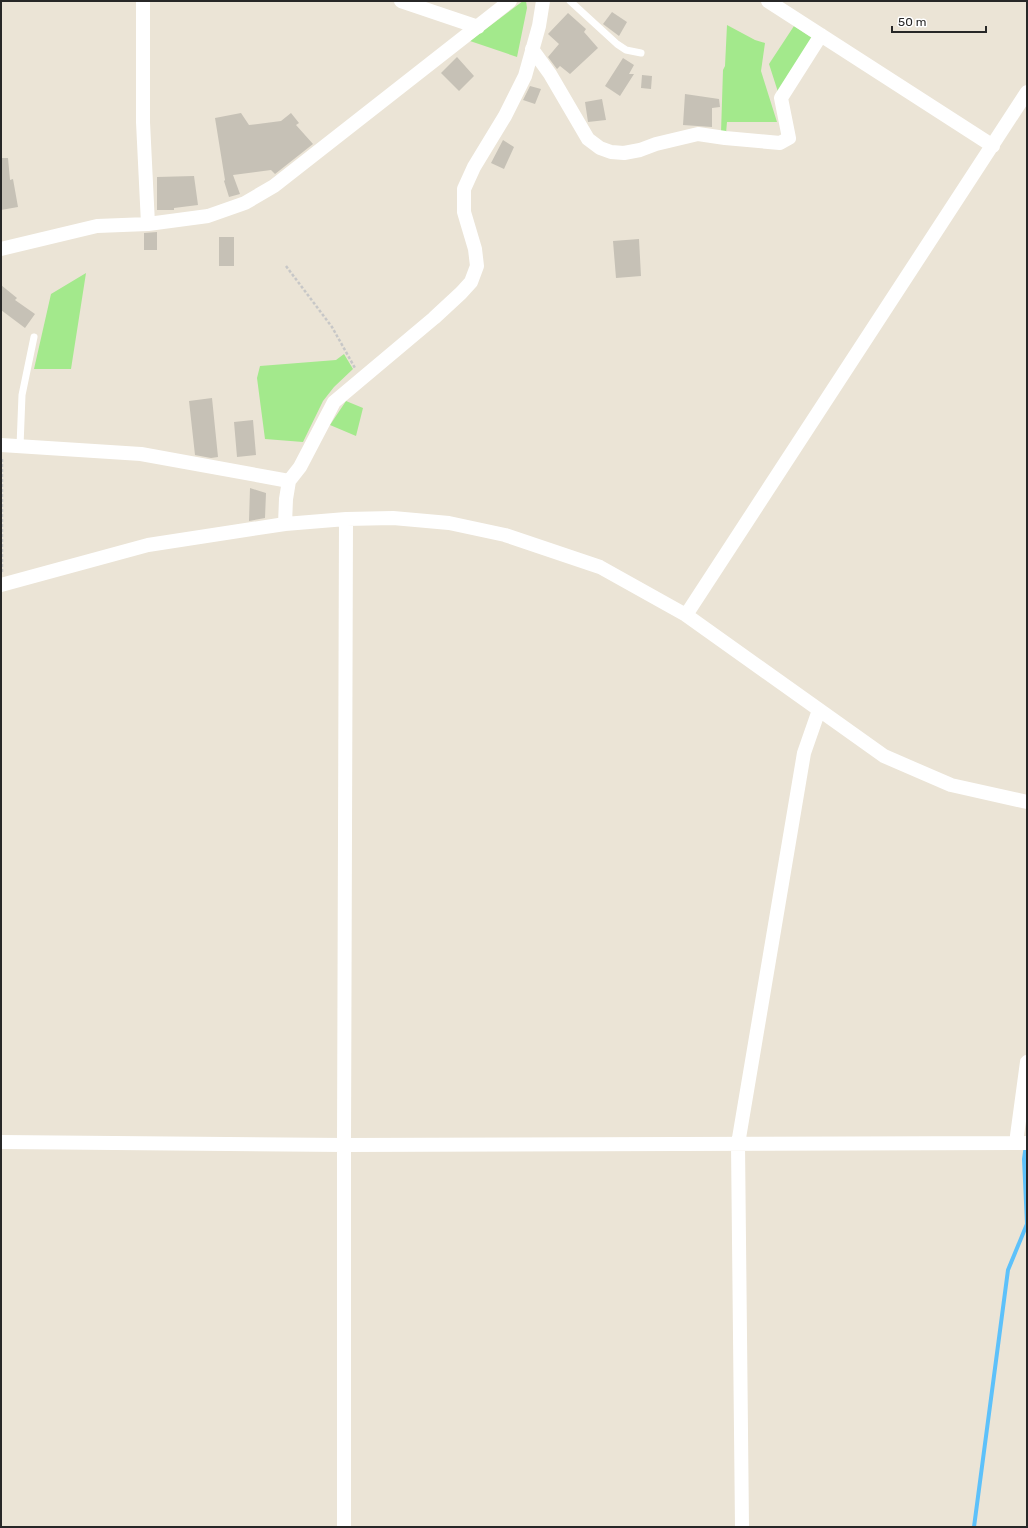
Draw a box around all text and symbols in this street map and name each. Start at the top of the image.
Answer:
scale bar [892,8,986,34]
text: 50 m [898,15,926,29]

